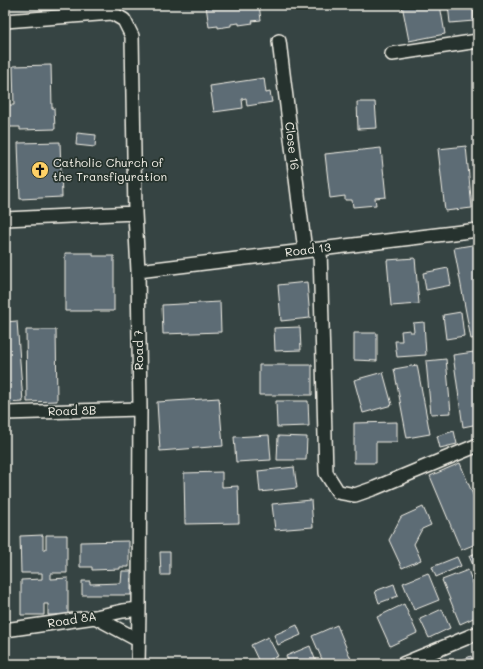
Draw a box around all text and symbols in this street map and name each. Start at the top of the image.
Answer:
street label: Close 16 [282,121,304,171]
place label: Catholic Church of the Transfiguration [53,154,167,184]
church icon: Catholic Church of the Transfiguration [30,160,50,180]
street label: Road 13 [284,238,332,260]
street label: Road 7 [130,329,146,370]
street label: Road 8B [47,401,96,419]
street label: Road 8A [46,607,97,631]

